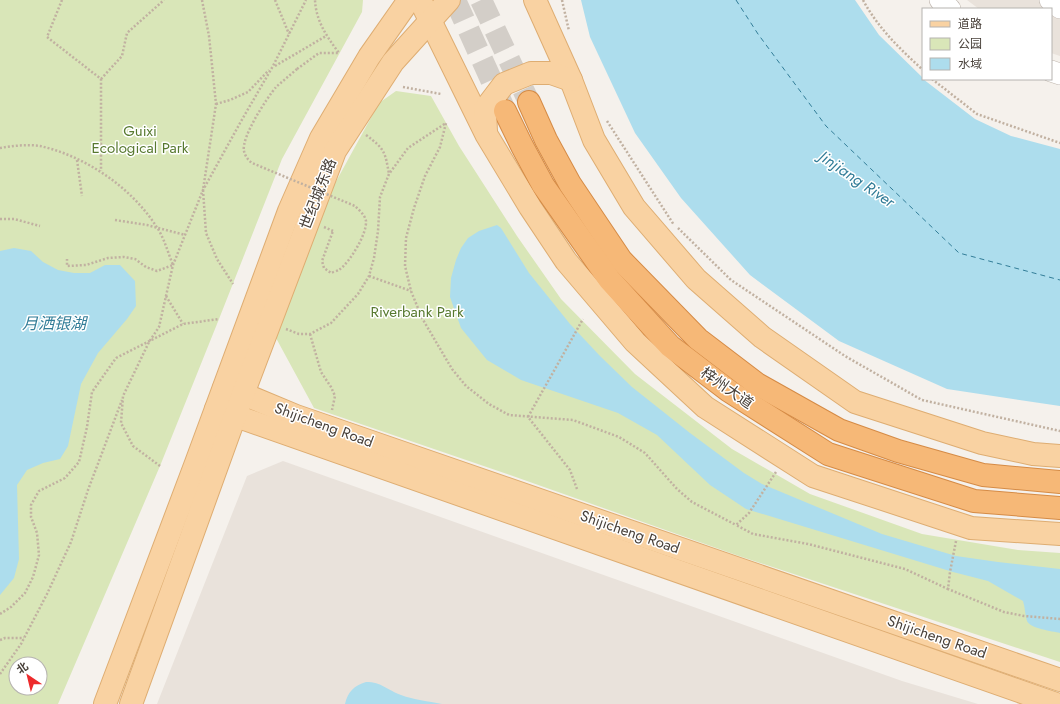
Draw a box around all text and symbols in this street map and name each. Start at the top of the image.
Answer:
legend [922,8,1052,80]
text: 道路 [958,15,982,33]
text: 公园 [958,35,982,53]
text: 水域 [958,55,982,73]
park label: Guixi Ecological Park [92,120,189,159]
water label: Jinjiang River [812,143,901,214]
street label: 世纪城东路 [294,155,342,233]
park label: Riverbank Park [370,301,464,323]
water label: 月洒银湖 [22,312,89,335]
street label: 梓州大道 [696,362,758,414]
street label: Shijicheng Road [272,397,376,453]
street label: Shijicheng Road [577,505,683,559]
street label: Shijicheng Road [884,610,990,664]
north arrow [8,656,48,696]
text: 北 [13,658,31,678]

